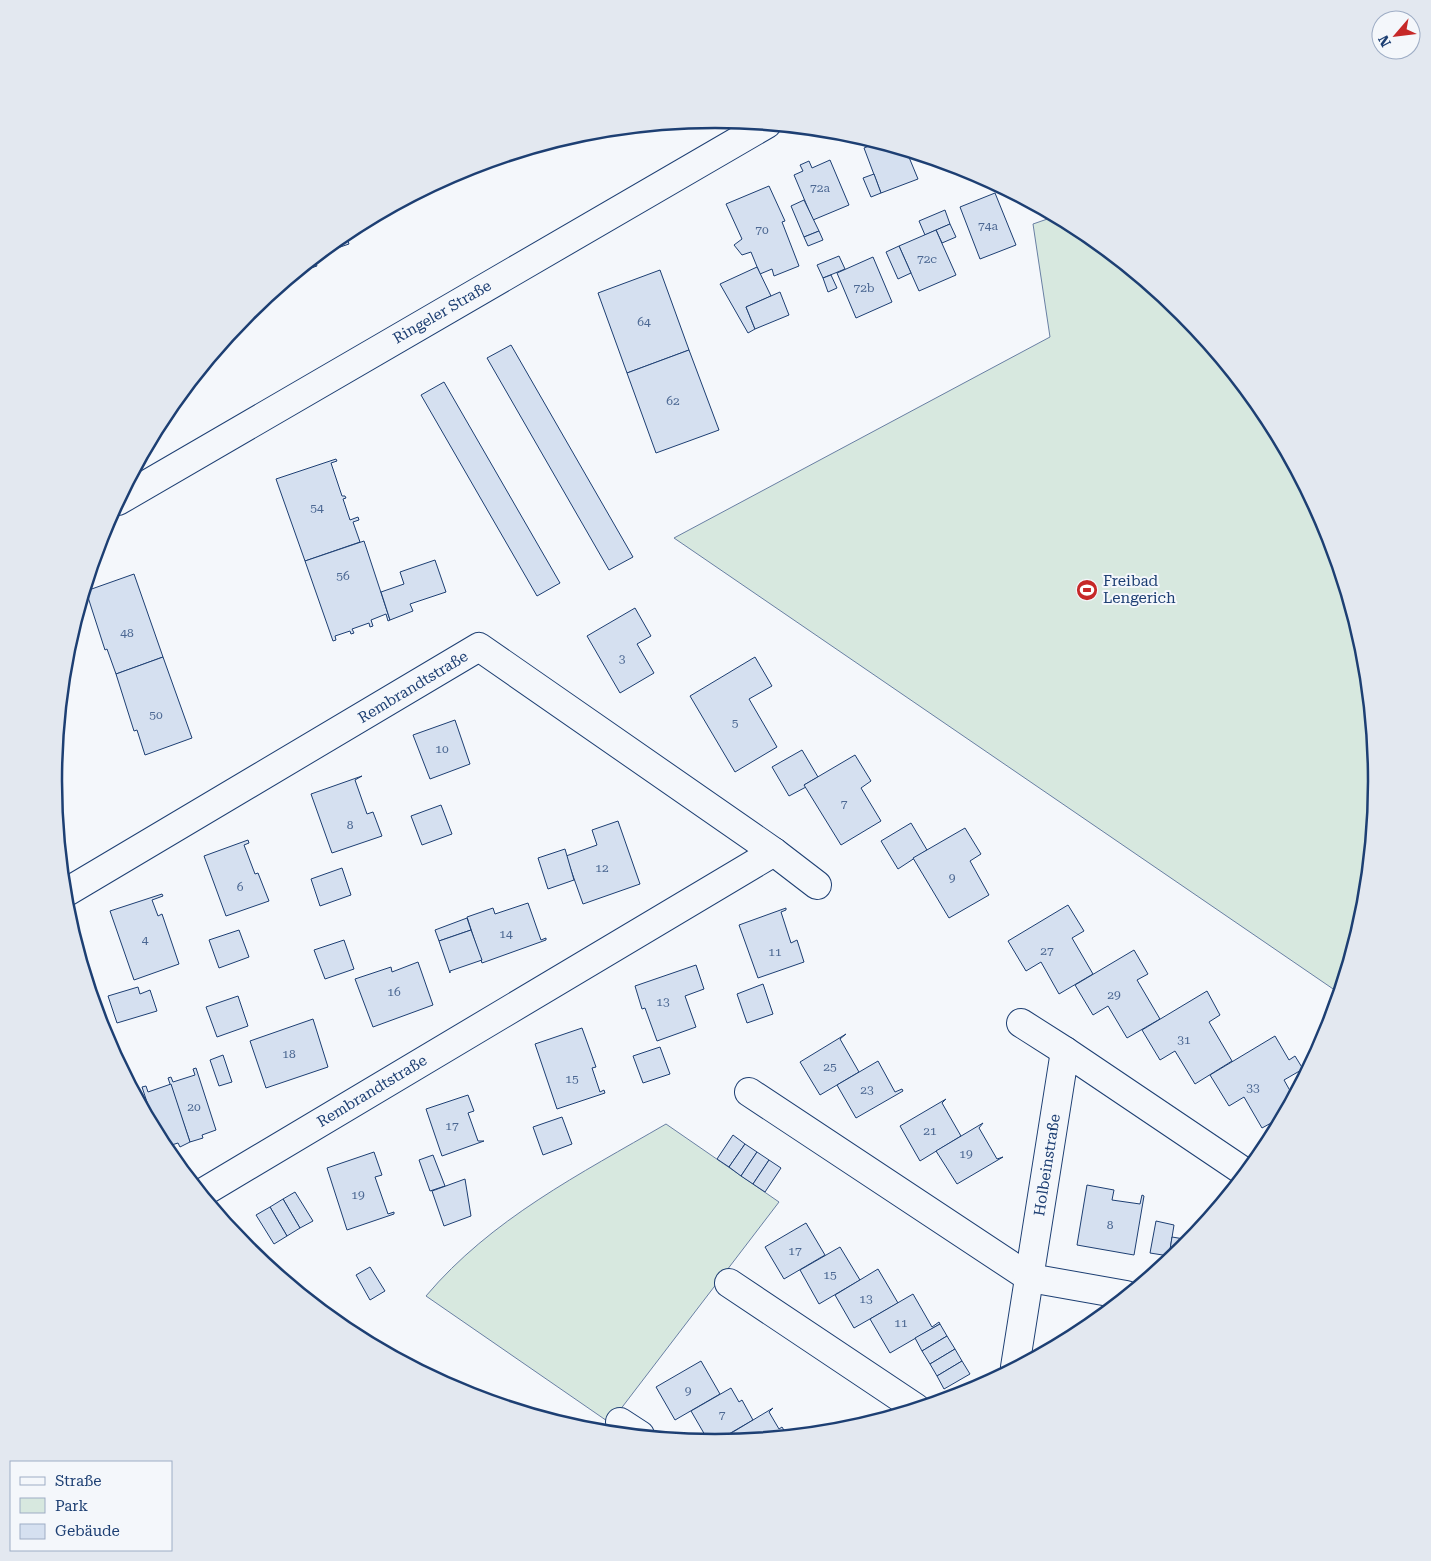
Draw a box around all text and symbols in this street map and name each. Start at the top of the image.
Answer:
north arrow [1371,10,1421,60]
text: N [1375,32,1394,50]
house number: 72a [810,181,830,195]
house number: 74a [978,219,998,233]
house number: 70 [755,223,769,237]
house number: 72c [917,252,937,266]
street label: Ringeler Straße [390,277,494,347]
house number: 72b [853,281,875,295]
house number: 64 [637,315,651,329]
house number: 62 [666,394,680,408]
house number: 54 [310,501,324,515]
house number: 56 [336,569,350,583]
place label: Freibad Lengerich [1103,572,1176,607]
sports icon: Freibad Lengerich [1075,578,1099,602]
house number: 48 [120,626,134,640]
street label: Rembrandtstraße [355,647,471,727]
house number: 3 [619,652,626,666]
house number: 50 [149,708,163,722]
house number: 5 [732,716,739,730]
house number: 10 [435,742,449,756]
house number: 7 [841,797,848,811]
house number: 8 [347,818,354,832]
house number: 12 [595,861,609,875]
house number: 9 [949,871,956,885]
house number: 6 [237,880,244,894]
house number: 14 [499,927,513,941]
house number: 4 [142,933,149,947]
house number: 27 [1040,944,1054,958]
house number: 11 [768,945,782,959]
house number: 16 [387,985,401,999]
house number: 29 [1107,988,1121,1002]
house number: 13 [656,995,670,1009]
house number: 31 [1177,1033,1191,1047]
house number: 18 [282,1047,296,1061]
street label: Rembrandtstraße [314,1051,430,1131]
house number: 25 [823,1060,837,1074]
house number: 15 [565,1072,579,1086]
house number: 33 [1246,1081,1260,1095]
house number: 23 [860,1083,874,1097]
house number: 20 [187,1100,201,1114]
street label: Holbeinstraße [1030,1113,1064,1217]
house number: 17 [445,1119,459,1133]
house number: 21 [923,1124,937,1138]
house number: 19 [959,1147,973,1161]
house number: 19 [351,1188,365,1202]
house number: 8 [1107,1218,1114,1232]
house number: 17 [788,1244,802,1258]
house number: 15 [823,1268,837,1282]
house number: 13 [859,1292,873,1306]
house number: 11 [894,1316,908,1330]
house number: 9 [685,1384,692,1398]
house number: 7 [719,1408,726,1422]
legend [10,1461,172,1551]
text: Straße [55,1472,102,1490]
text: Park [55,1497,89,1515]
text: Gebäude [55,1522,120,1540]

